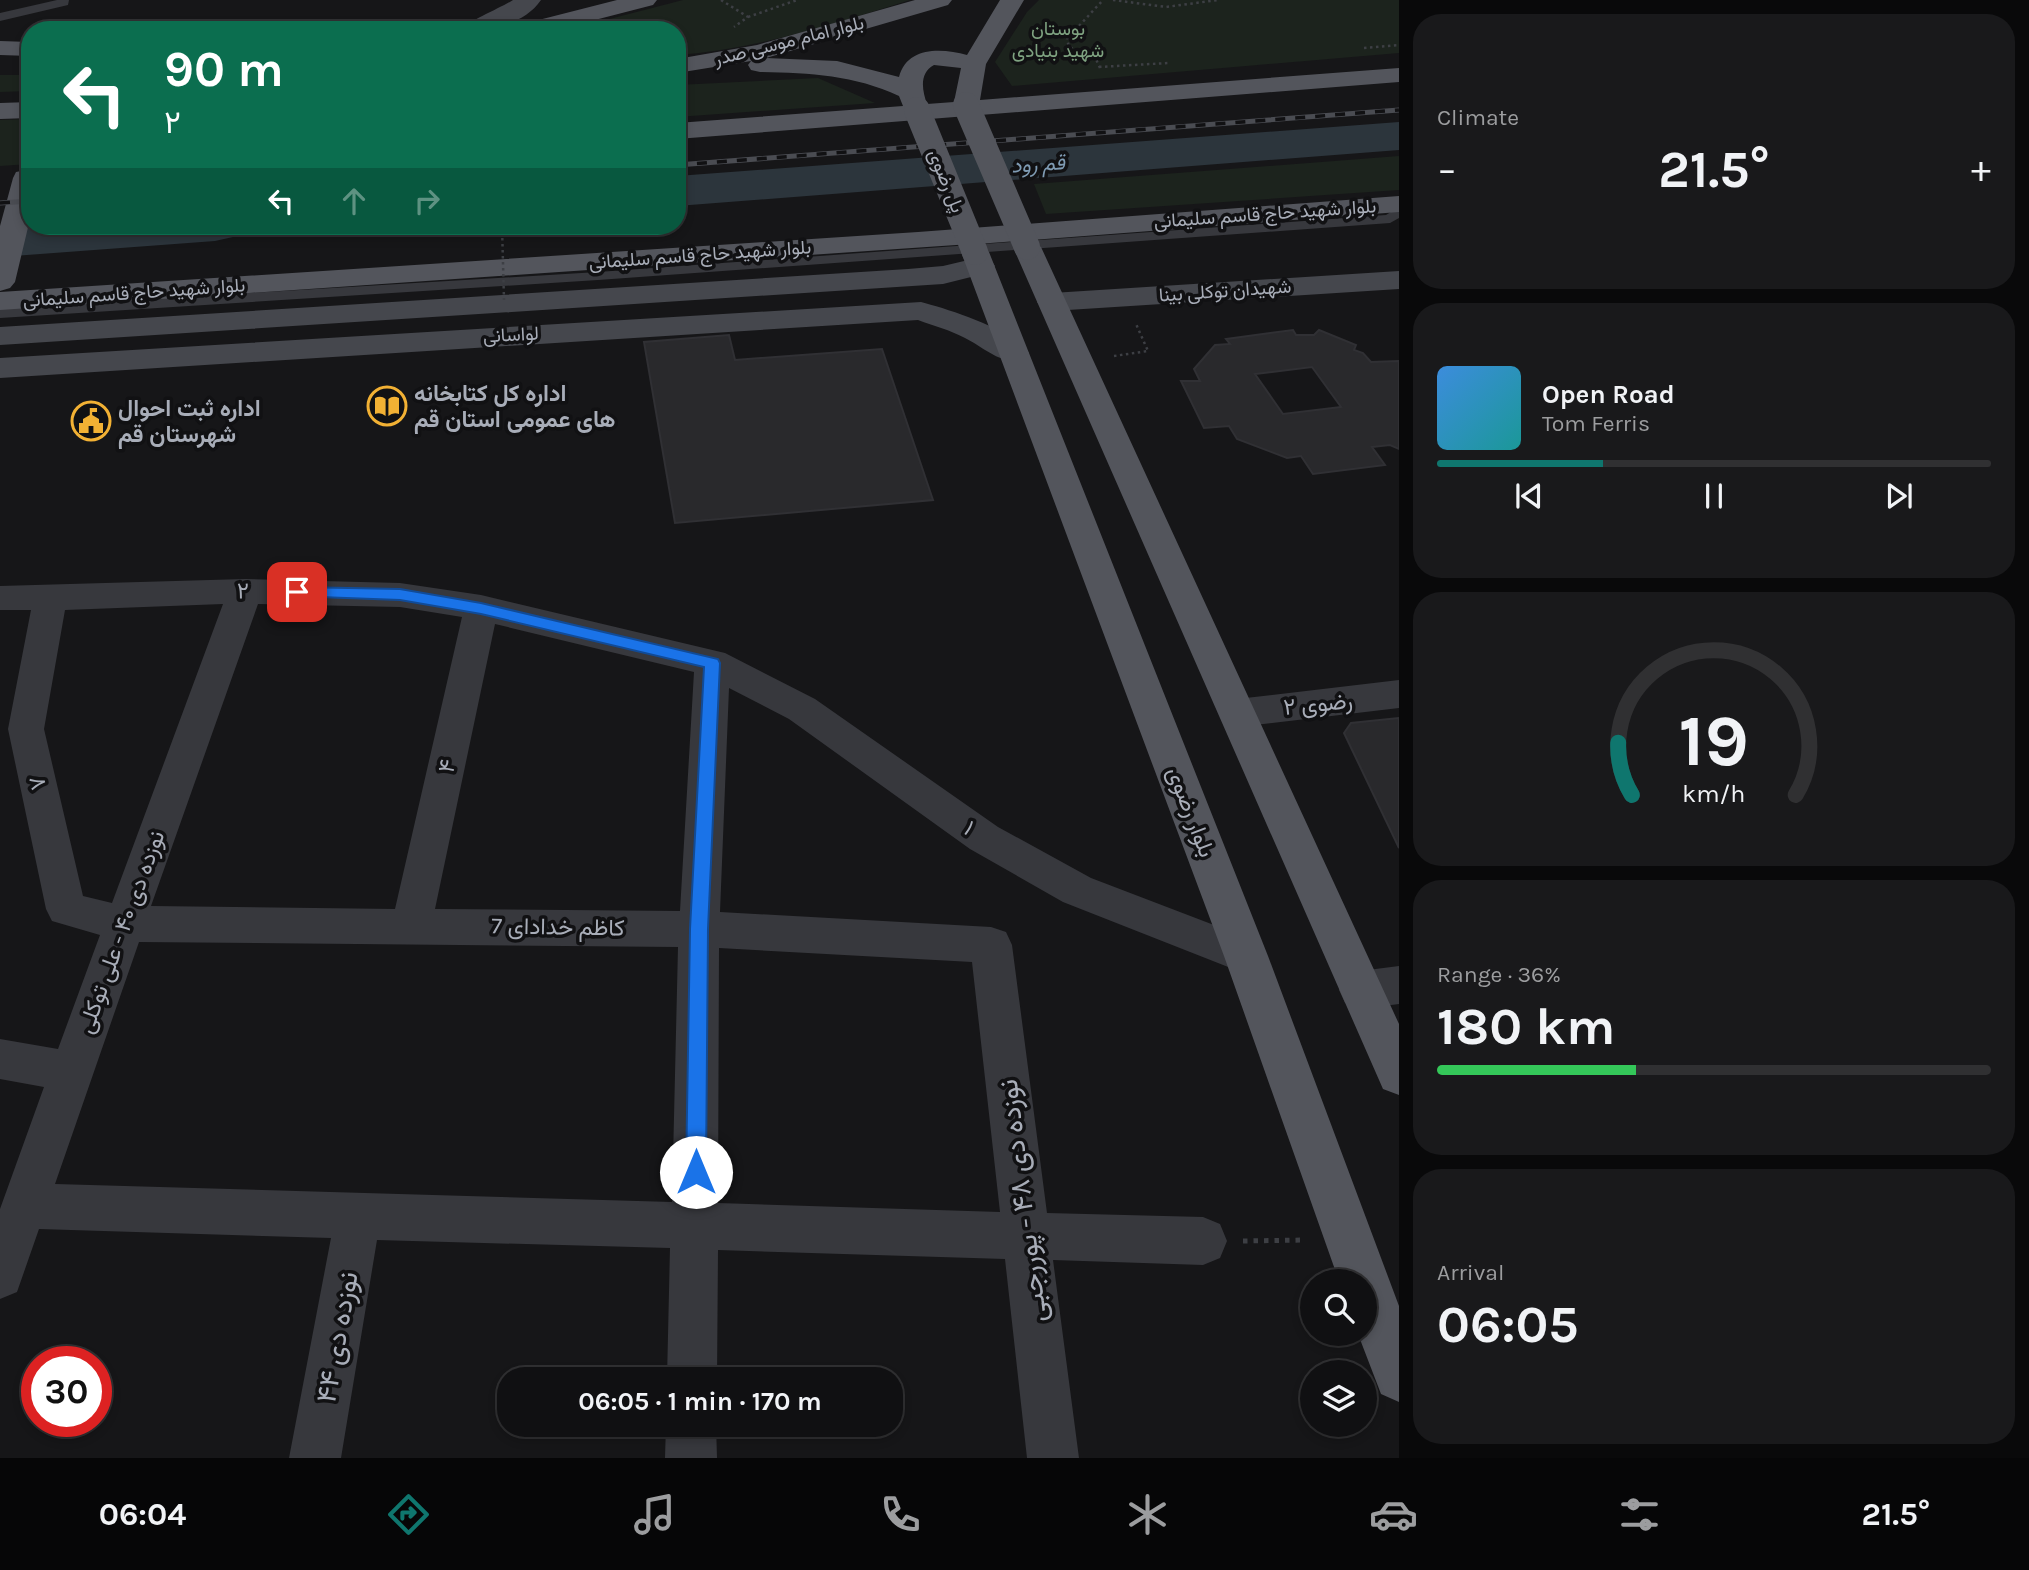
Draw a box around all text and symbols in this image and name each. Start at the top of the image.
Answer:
street label: بلوار امام موسی صدر [711,12,866,71]
park label: بوستان شهید بنیادی [1012,18,1104,62]
text: 90 m [164,41,284,98]
icon: left [49,49,140,140]
text: ۲ [164,104,181,141]
text: Climate [1437,104,1519,131]
text: 21.5° [1658,139,1770,200]
street label: پل رضوی [921,146,969,217]
text: − [1437,147,1457,192]
text: + [1971,147,1991,192]
water label: قم رود [1010,150,1068,180]
icon: left [262,182,300,220]
icon: ahead [335,182,373,220]
icon: right [408,182,446,220]
street label: بلوار شهید حاج قاسم سلیمانی [1153,195,1377,234]
street label: بلوار شهید حاج قاسم سلیمانی [588,236,812,275]
street label: بلوار شهید حاج قاسم سلیمانی [22,274,246,313]
street label: شهیدان توکلی بینا [1158,275,1292,307]
street label: لواسانی [482,323,540,347]
text: Open Road [1542,379,1675,410]
place label: اداره کل کتابخانه های عمومی استان قم [414,380,615,434]
library icon: اداره کل کتابخانه های عمومی استان قم [366,385,408,427]
place label: اداره ثبت احوال شهرستان قم [118,395,261,449]
public building icon: اداره ثبت احوال شهرستان قم [70,400,112,442]
text: Tom Ferris [1542,410,1650,437]
icon: previous [1510,477,1548,515]
icon: pause [1695,477,1733,515]
icon: next [1880,477,1918,515]
pin [267,562,327,622]
icon: arrive [278,573,316,611]
street label: ۲ [237,577,249,605]
street label: رضوی ۲ [1282,687,1354,722]
text: 19 [1679,698,1749,783]
street label: ۴ [432,757,462,775]
street label: بلوار رضوی [1160,763,1221,861]
street label: ۸ [23,773,53,793]
text: km/h [1682,779,1746,808]
street label: ۱ [959,815,979,841]
street label: نوزده دی ۴۰ - علی توکلی [72,827,171,1037]
street label: 7 کاظم خدادای [491,912,625,943]
text: Range · 36% [1437,961,1561,988]
text: 180 km [1437,996,1615,1057]
street label: نوزده دی ۴۸ - پوررجبی [991,1077,1055,1324]
position arrow [659,1135,733,1209]
text: Arrival [1437,1259,1504,1286]
street label: نوزده دی ۴۴ [309,1269,366,1405]
map controls [1300,1269,1377,1437]
button: search [1300,1269,1377,1346]
text: 06:05 [1437,1294,1579,1355]
speed limit sign: 30 [21,1346,112,1437]
button: layers [1300,1360,1377,1437]
text: 06:05 · 1 min · 170 m [578,1386,822,1417]
icon: directions [384,1490,433,1539]
icon: music [630,1490,679,1539]
icon: phone [876,1490,925,1539]
icon: climate [1123,1490,1172,1539]
icon: car [1369,1490,1418,1539]
icon: filters [1615,1490,1664,1539]
text: 06:04 [99,1496,186,1533]
text: 21.5° [1862,1496,1930,1533]

